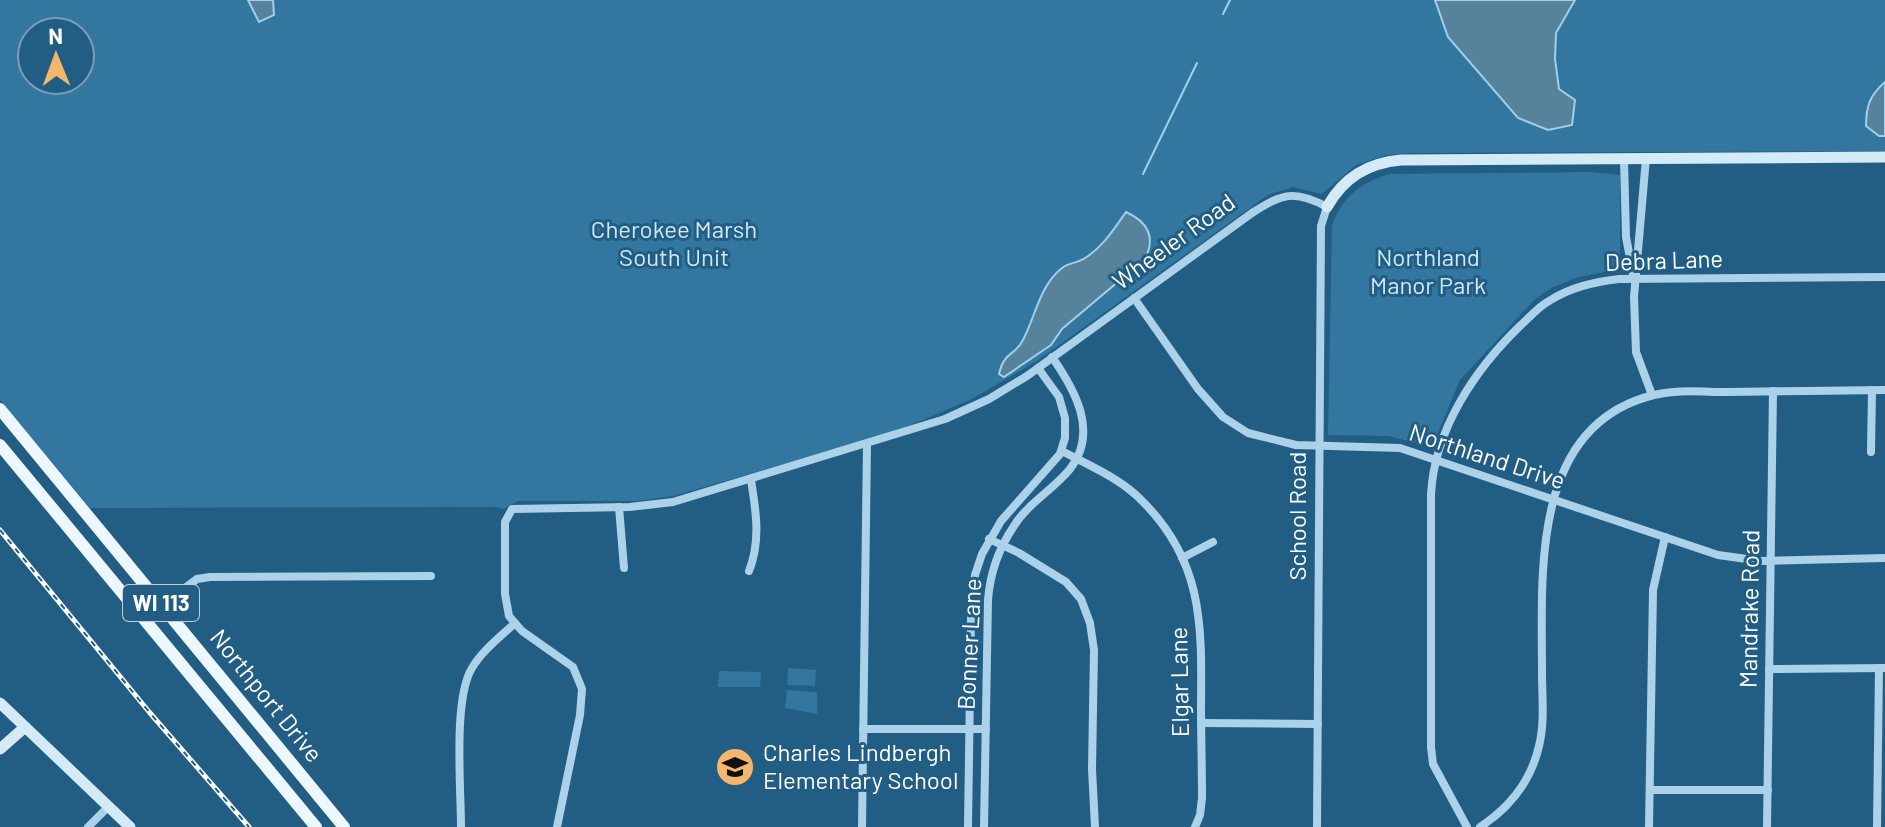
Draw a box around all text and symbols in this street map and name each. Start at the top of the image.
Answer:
north arrow [16,16,96,96]
text: N [48,22,63,48]
street label: Wheeler Road [1106,187,1240,295]
park label: Cherokee Marsh South Unit [591,214,757,271]
park label: Northland Manor Park [1370,242,1486,299]
street label: Debra Lane [1605,243,1723,276]
street label: Northland Drive [1406,417,1569,494]
street label: School Road [1282,452,1311,580]
street label: Mandrake Road [1733,529,1764,688]
street label: Bonner Lane [951,577,986,710]
road number: WI 113 [123,585,199,621]
street label: Northport Drive [205,623,330,767]
street label: Elgar Lane [1163,627,1194,737]
place label: Charles Lindbergh Elementary School [763,737,958,794]
school or university icon: Charles Lindbergh Elementary School [714,746,756,788]

